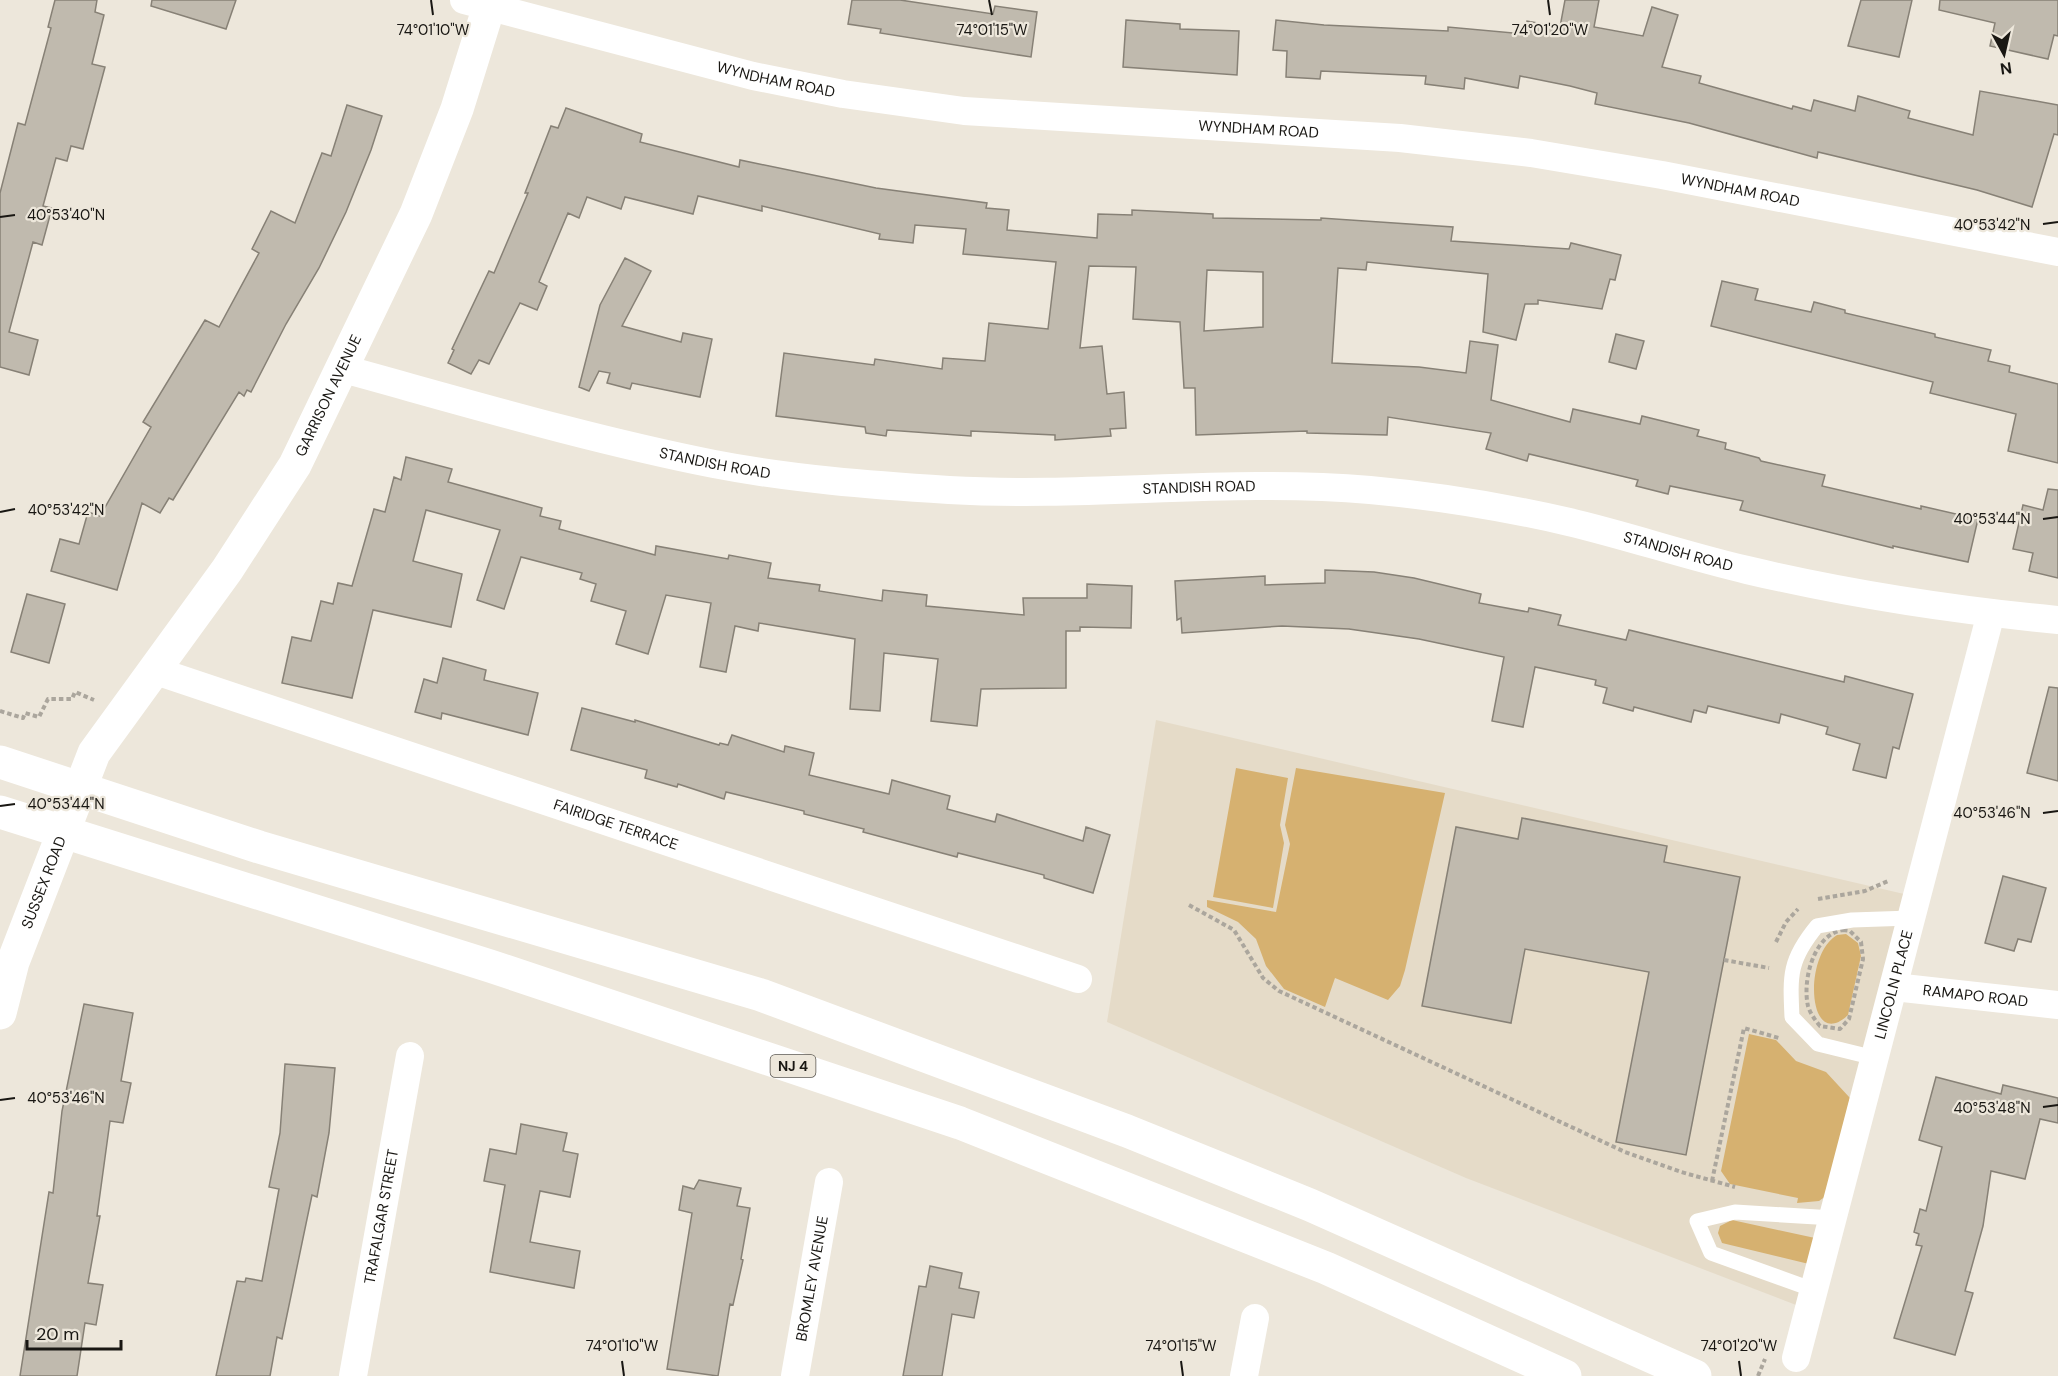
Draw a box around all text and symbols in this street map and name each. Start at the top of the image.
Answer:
text: 74°01'10"W [397,20,470,40]
text: 74°01'15"W [956,20,1028,40]
text: 74°01'20"W [1512,20,1589,40]
north arrow [1974,24,2034,84]
street label: WYNDHAM ROAD [714,57,837,102]
text: N [1999,57,2013,80]
street label: WYNDHAM ROAD [1198,116,1320,143]
street label: WYNDHAM ROAD [1679,169,1801,212]
text: 40°53'40"N [27,205,105,225]
text: 40°53'42"N [1954,215,2030,235]
street label: GARRISON AVENUE [290,331,366,460]
street label: STANDISH ROAD [657,443,772,483]
street label: STANDISH ROAD [1142,476,1256,499]
text: 40°53'42"N [28,500,104,520]
text: 40°53'44"N [1953,509,2031,529]
street label: STANDISH ROAD [1621,527,1735,576]
text: 40°53'44"N [27,794,105,814]
street label: FAIRIDGE TERRACE [551,794,681,855]
text: 40°53'46"N [1953,803,2031,823]
street label: SUSSEX ROAD [17,833,71,931]
street label: LINCOLN PLACE [1870,928,1918,1041]
street label: RAMAPO ROAD [1922,980,2029,1012]
road number: NJ 4 [770,1055,816,1077]
text: 40°53'46"N [27,1088,105,1108]
text: 40°53'48"N [1953,1098,2031,1118]
street label: TRAFALGAR STREET [360,1147,403,1286]
street label: BROMLEY AVENUE [791,1214,833,1343]
scale bar [27,1313,122,1351]
text: 20 m [36,1322,79,1346]
text: 74°01'10"W [586,1336,659,1356]
text: 74°01'15"W [1145,1336,1217,1356]
text: 74°01'20"W [1701,1336,1778,1356]

